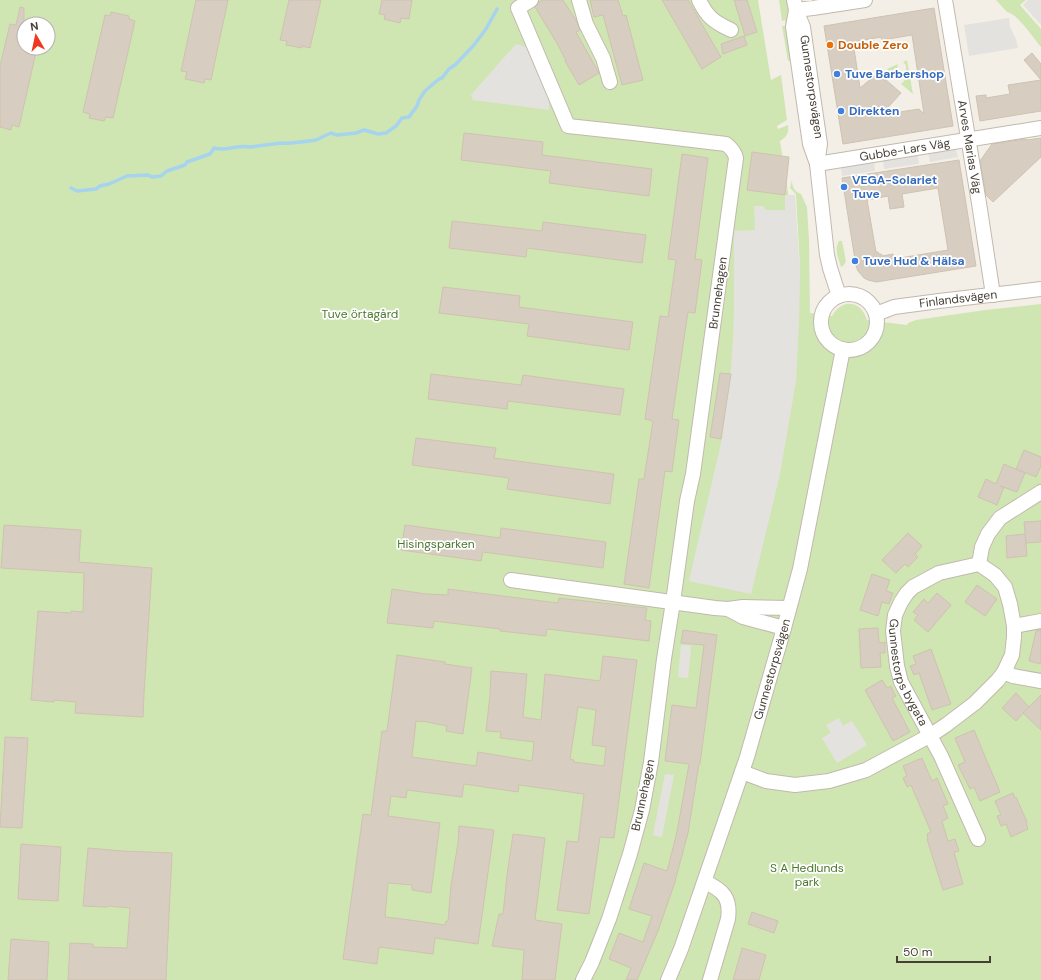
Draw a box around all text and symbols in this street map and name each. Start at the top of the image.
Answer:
north arrow [16,16,56,56]
text: N [29,19,39,34]
street label: Gunnestorpsvägen [796,34,827,140]
place label: Double Zero [838,37,909,53]
marker: Double Zero [825,40,835,50]
place label: Tuve Barbershop [845,66,944,82]
marker: Tuve Barbershop [832,69,842,79]
street label: Arves Marias Väg [954,99,985,195]
place label: Direkten [849,103,899,119]
marker: Direkten [836,106,846,116]
street label: Gubbe-Lars Väg [858,135,952,165]
place label: VEGA-Solariet Tuve [852,172,937,202]
marker: VEGA-Solariet Tuve [839,182,849,192]
place label: Tuve Hud & Hälsa [863,253,965,269]
street label: Brunnehagen [705,256,731,330]
marker: Tuve Hud & Hälsa [850,256,860,266]
street label: Finlandsvägen [918,286,998,312]
park label: Tuve örtagård [322,306,398,322]
park label: Hisingsparken [397,536,475,552]
street label: Gunnestorpsvägen [750,617,794,722]
street label: Gunnestorps bygata [885,618,931,729]
street label: Brunnehagen [628,758,658,832]
park label: S A Hedlunds park [770,860,844,890]
scale bar [897,938,990,964]
text: 50 m [903,944,932,960]

